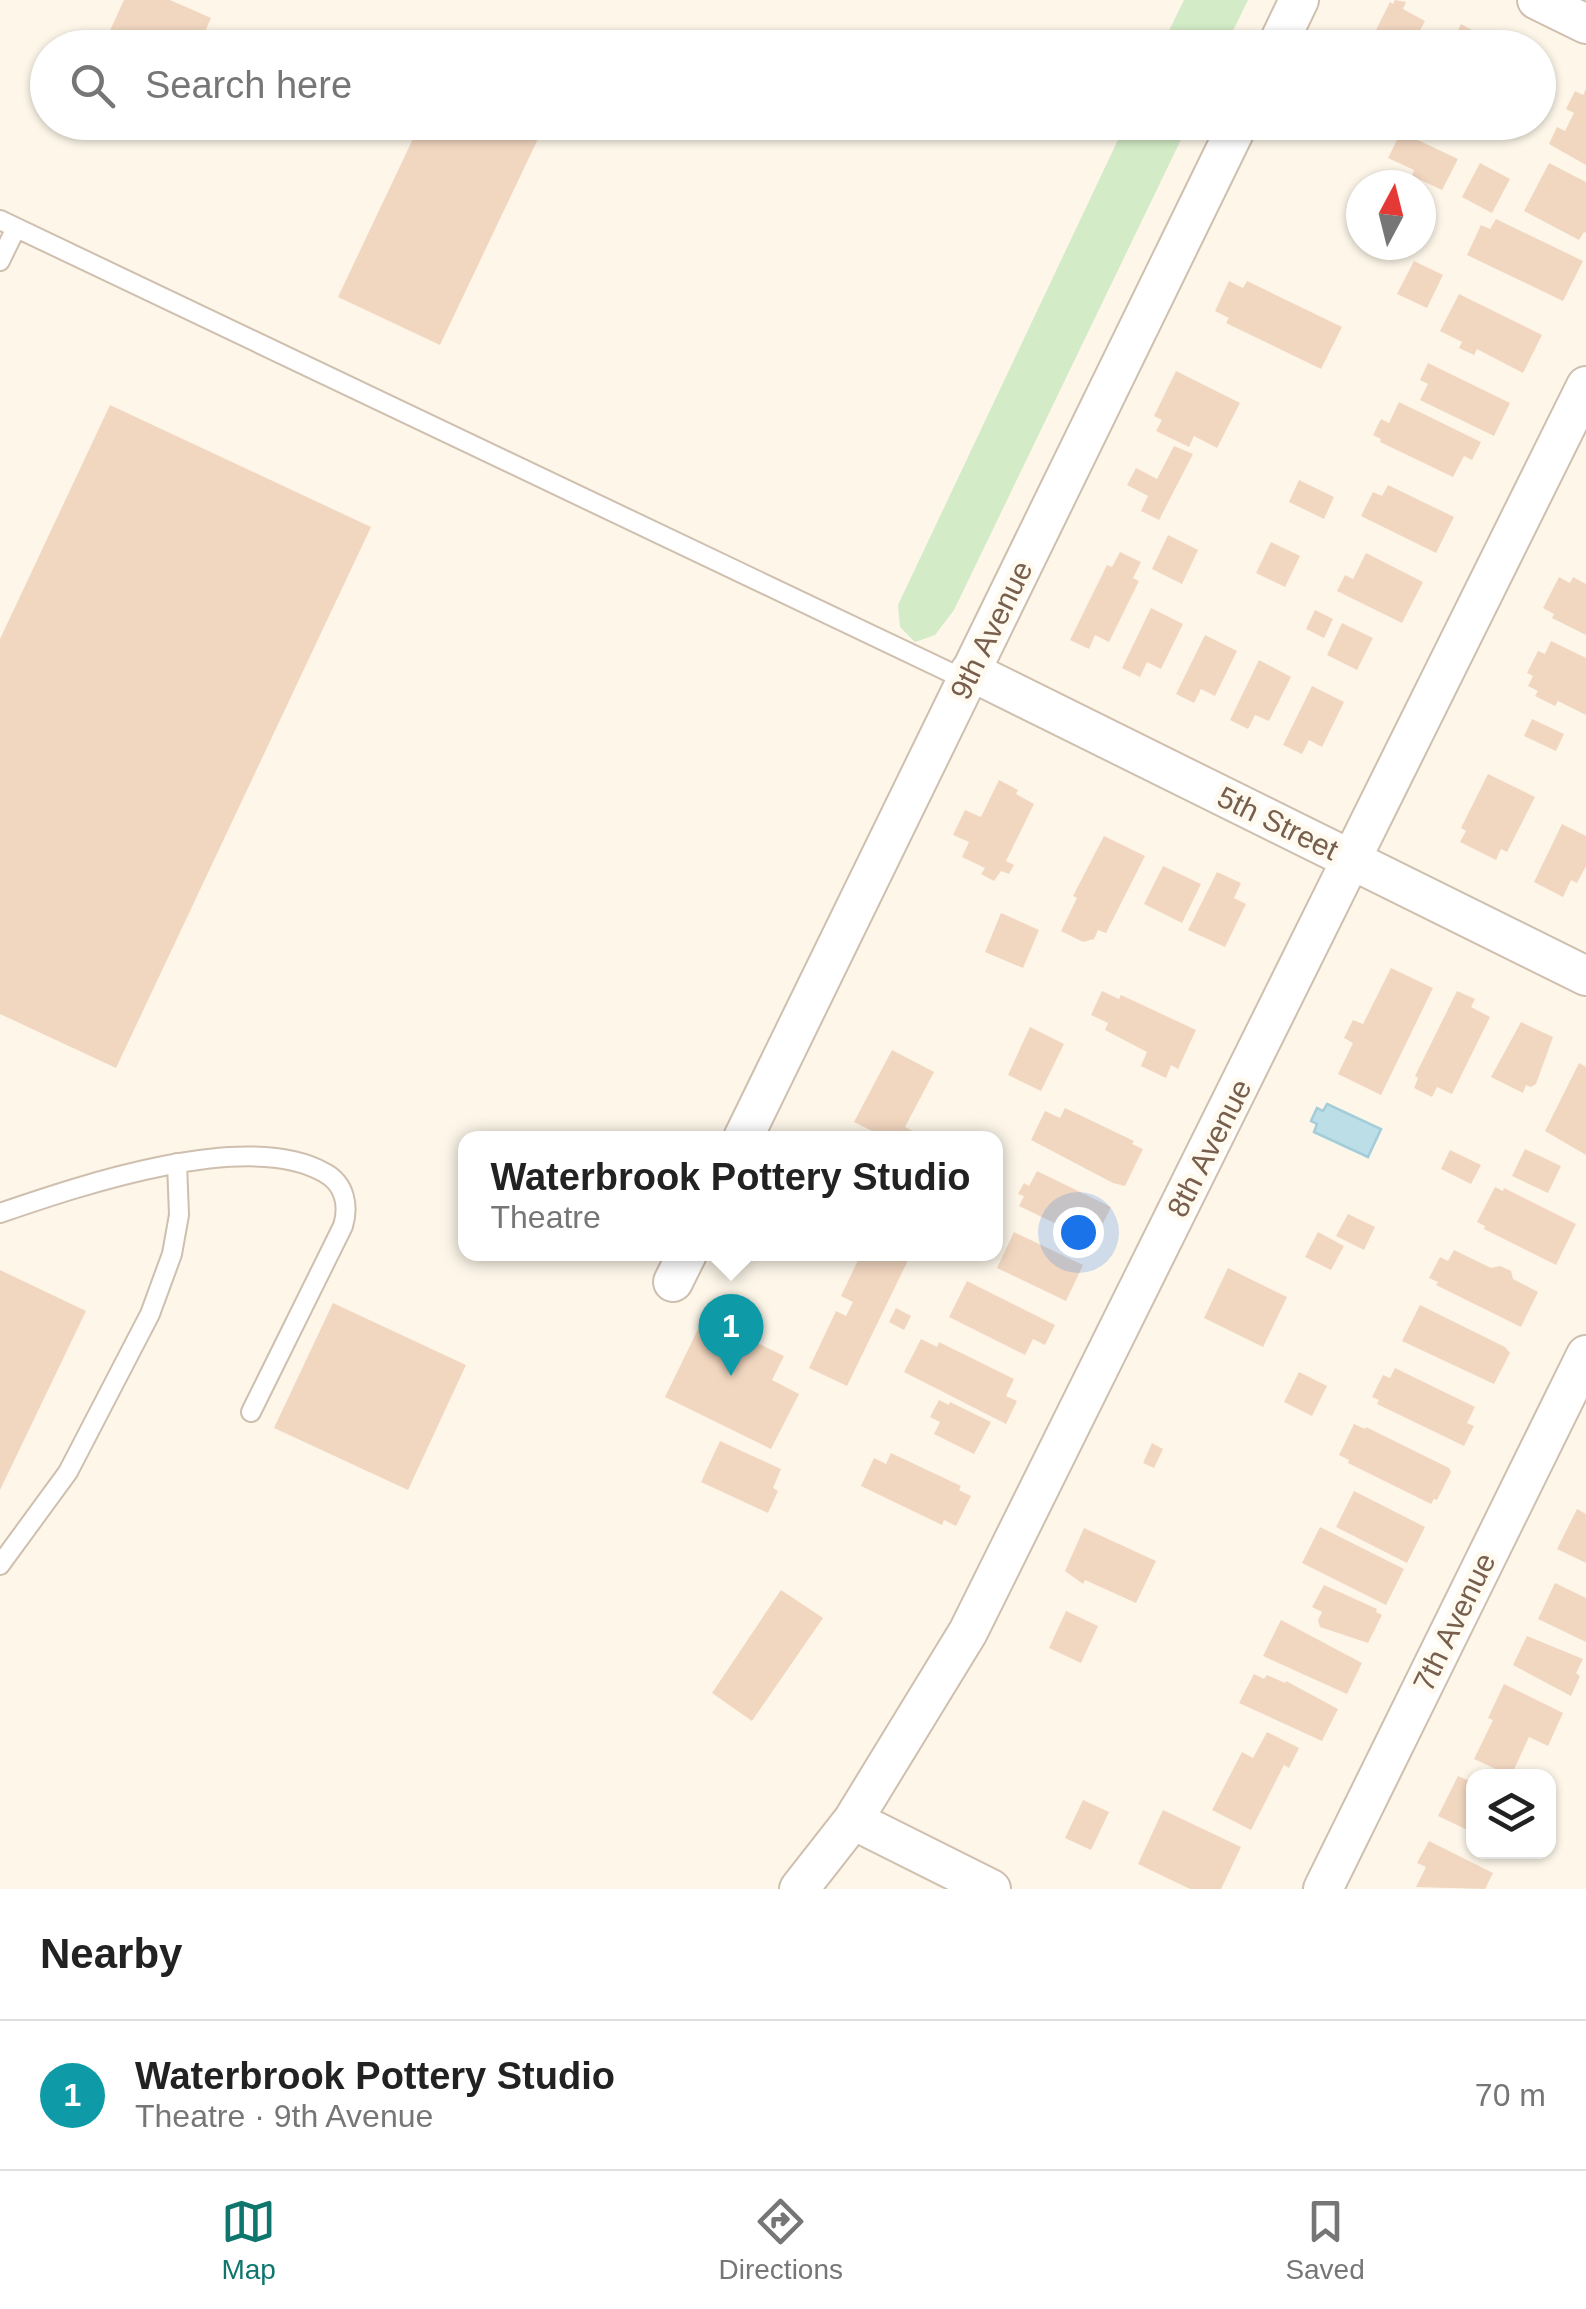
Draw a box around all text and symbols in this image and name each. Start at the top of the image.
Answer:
search box [30,30,1556,140]
icon: search [65,58,120,113]
text: Search here [145,64,352,106]
north arrow [1346,170,1436,260]
street label: 9th Avenue [943,556,1039,704]
street label: 5th Street [1212,780,1344,867]
street label: 8th Avenue [1160,1074,1258,1222]
popup [458,1131,1003,1261]
text: Waterbrook Pottery Studio [491,1156,970,1198]
text: Theatre [491,1199,601,1235]
your location [1053,1207,1104,1258]
pin: 1 [698,1294,764,1376]
street label: 7th Avenue [1406,1548,1502,1696]
map controls [1466,1769,1556,1859]
button: layers [1466,1769,1556,1859]
text: Nearby [40,1930,182,1977]
text: Waterbrook Pottery Studio [135,2055,615,2097]
text: 1 [64,2077,81,2113]
text: 70 m [1475,2077,1546,2113]
text: Theatre · 9th Avenue [135,2098,433,2134]
tab: Map [221,2194,276,2286]
tab: Directions [719,2194,843,2286]
tab: Saved [1285,2194,1365,2286]

